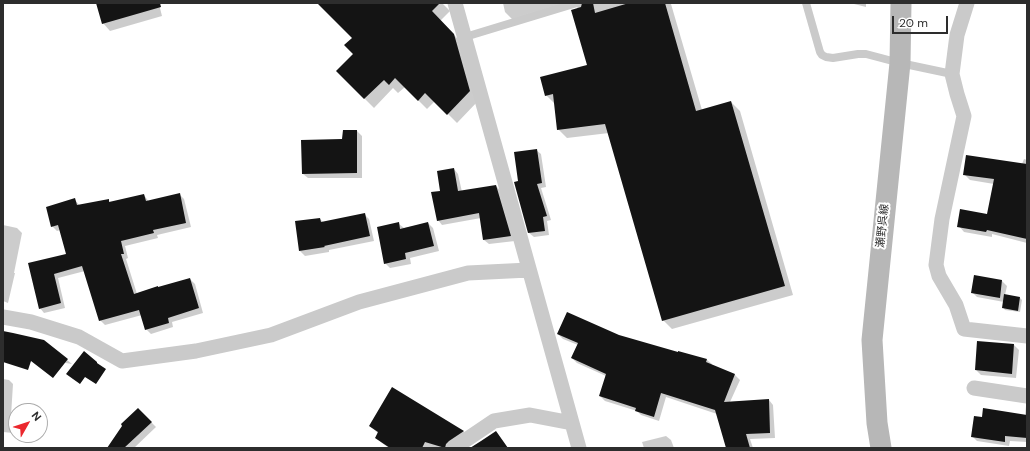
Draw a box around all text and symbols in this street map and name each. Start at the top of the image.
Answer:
scale bar [894,8,950,34]
text: 20 m [899,15,928,31]
street label: 瀬野呉線 [874,203,892,249]
north arrow [8,403,48,443]
text: N [29,409,45,424]

